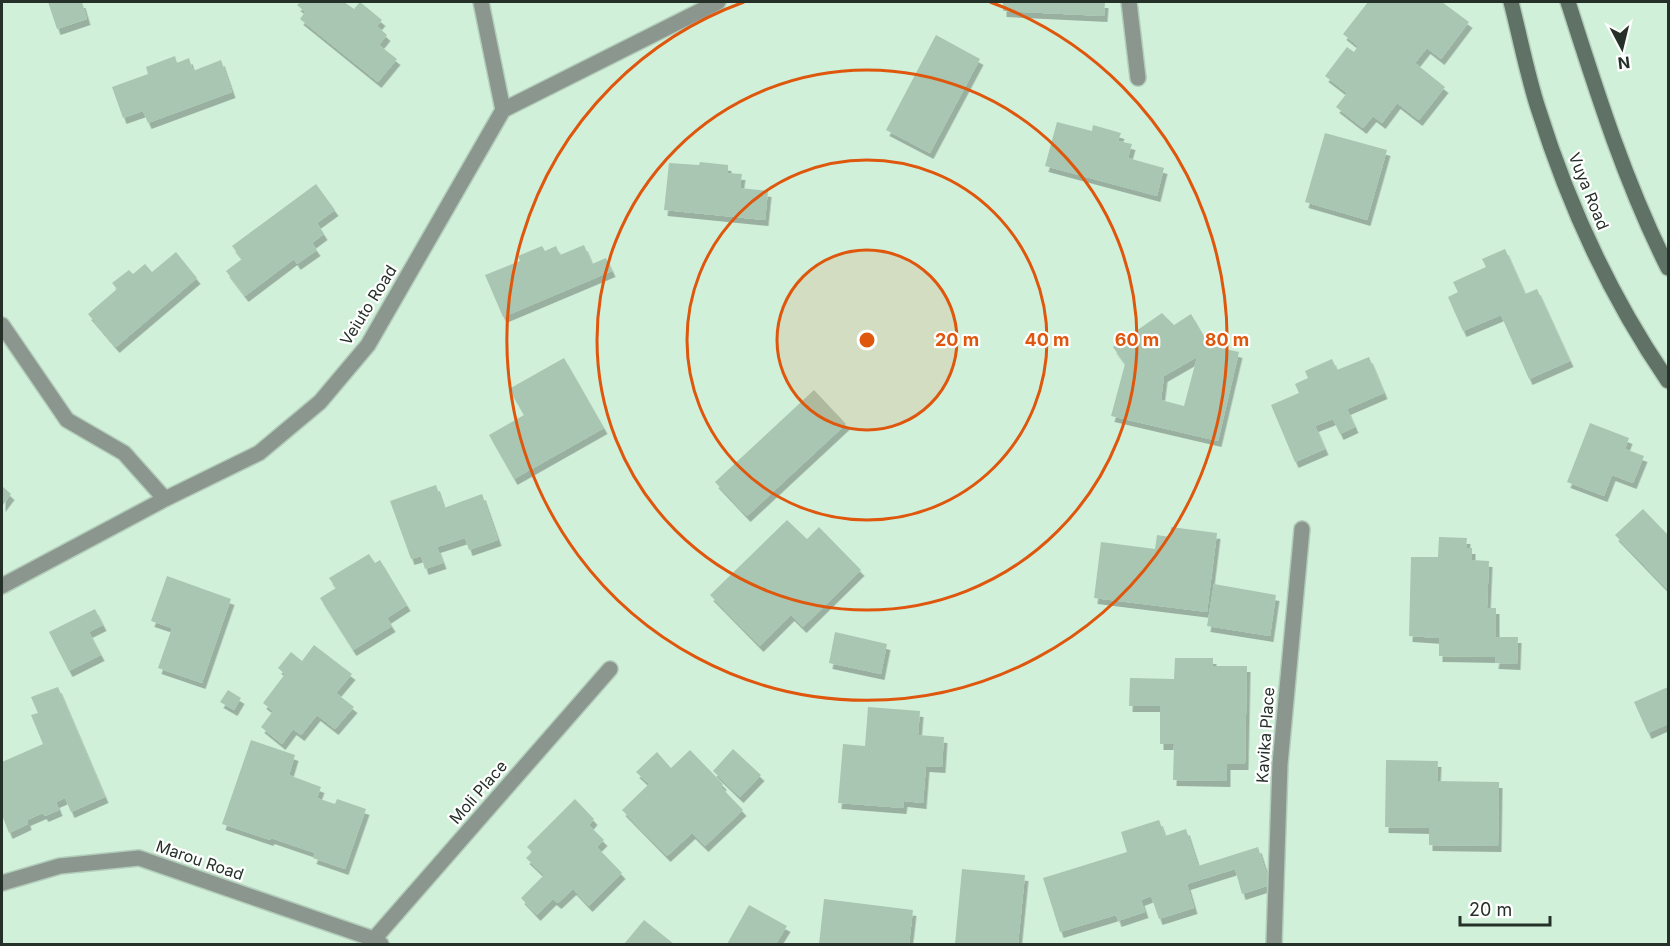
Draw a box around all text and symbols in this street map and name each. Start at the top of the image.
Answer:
north arrow [1592,18,1652,78]
text: N [1617,52,1631,74]
street label: Vuya Road [1564,149,1614,233]
street label: Veiuto Road [335,261,401,349]
text: 20 m [935,329,979,350]
text: 40 m [1025,329,1070,350]
text: 60 m [1115,329,1159,350]
text: 80 m [1205,329,1249,350]
centre of rings [857,330,877,350]
street label: Kavika Place [1252,686,1278,784]
street label: Moli Place [445,756,511,828]
street label: Marou Road [154,836,246,884]
scale bar [1460,889,1550,927]
text: 20 m [1469,899,1512,920]

